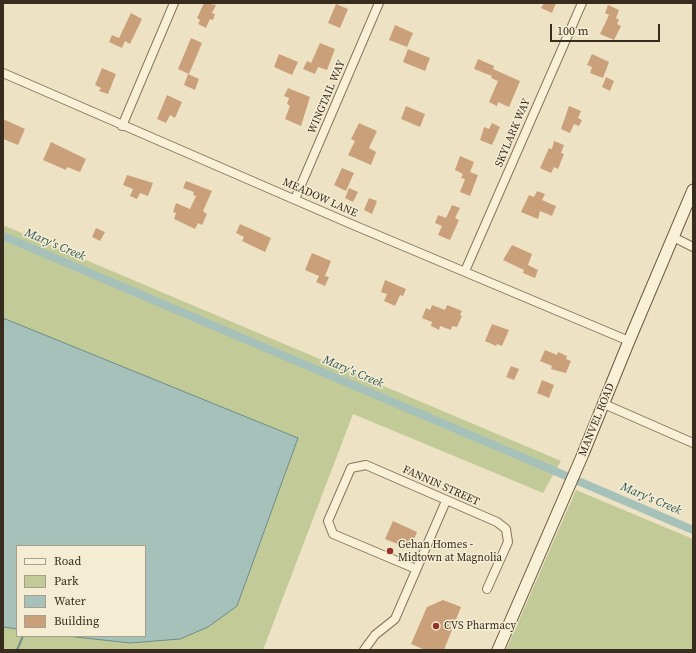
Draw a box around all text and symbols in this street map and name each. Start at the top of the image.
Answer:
scale bar [552,16,662,42]
text: 100 m [557,23,589,39]
street label: WINGTAIL WAY [306,58,348,136]
street label: SKYLARK WAY [493,97,533,169]
street label: MEADOW LANE [280,176,360,220]
water label: Mary's Creek [22,226,88,264]
water label: Mary's Creek [320,353,386,391]
street label: MANVEL ROAD [576,382,618,458]
street label: FANNIN STREET [400,463,482,509]
water label: Mary's Creek [618,480,684,518]
place label: Gehan Homes - Midtown at Magnolia [398,538,502,564]
legend [16,545,146,637]
marker: Gehan Homes - Midtown at Magnolia [385,546,395,556]
text: Road [54,553,81,569]
text: Park [54,573,79,589]
text: Water [54,593,86,609]
text: Building [54,613,99,629]
place label: CVS Pharmacy [444,619,516,633]
marker: CVS Pharmacy [431,621,441,631]

